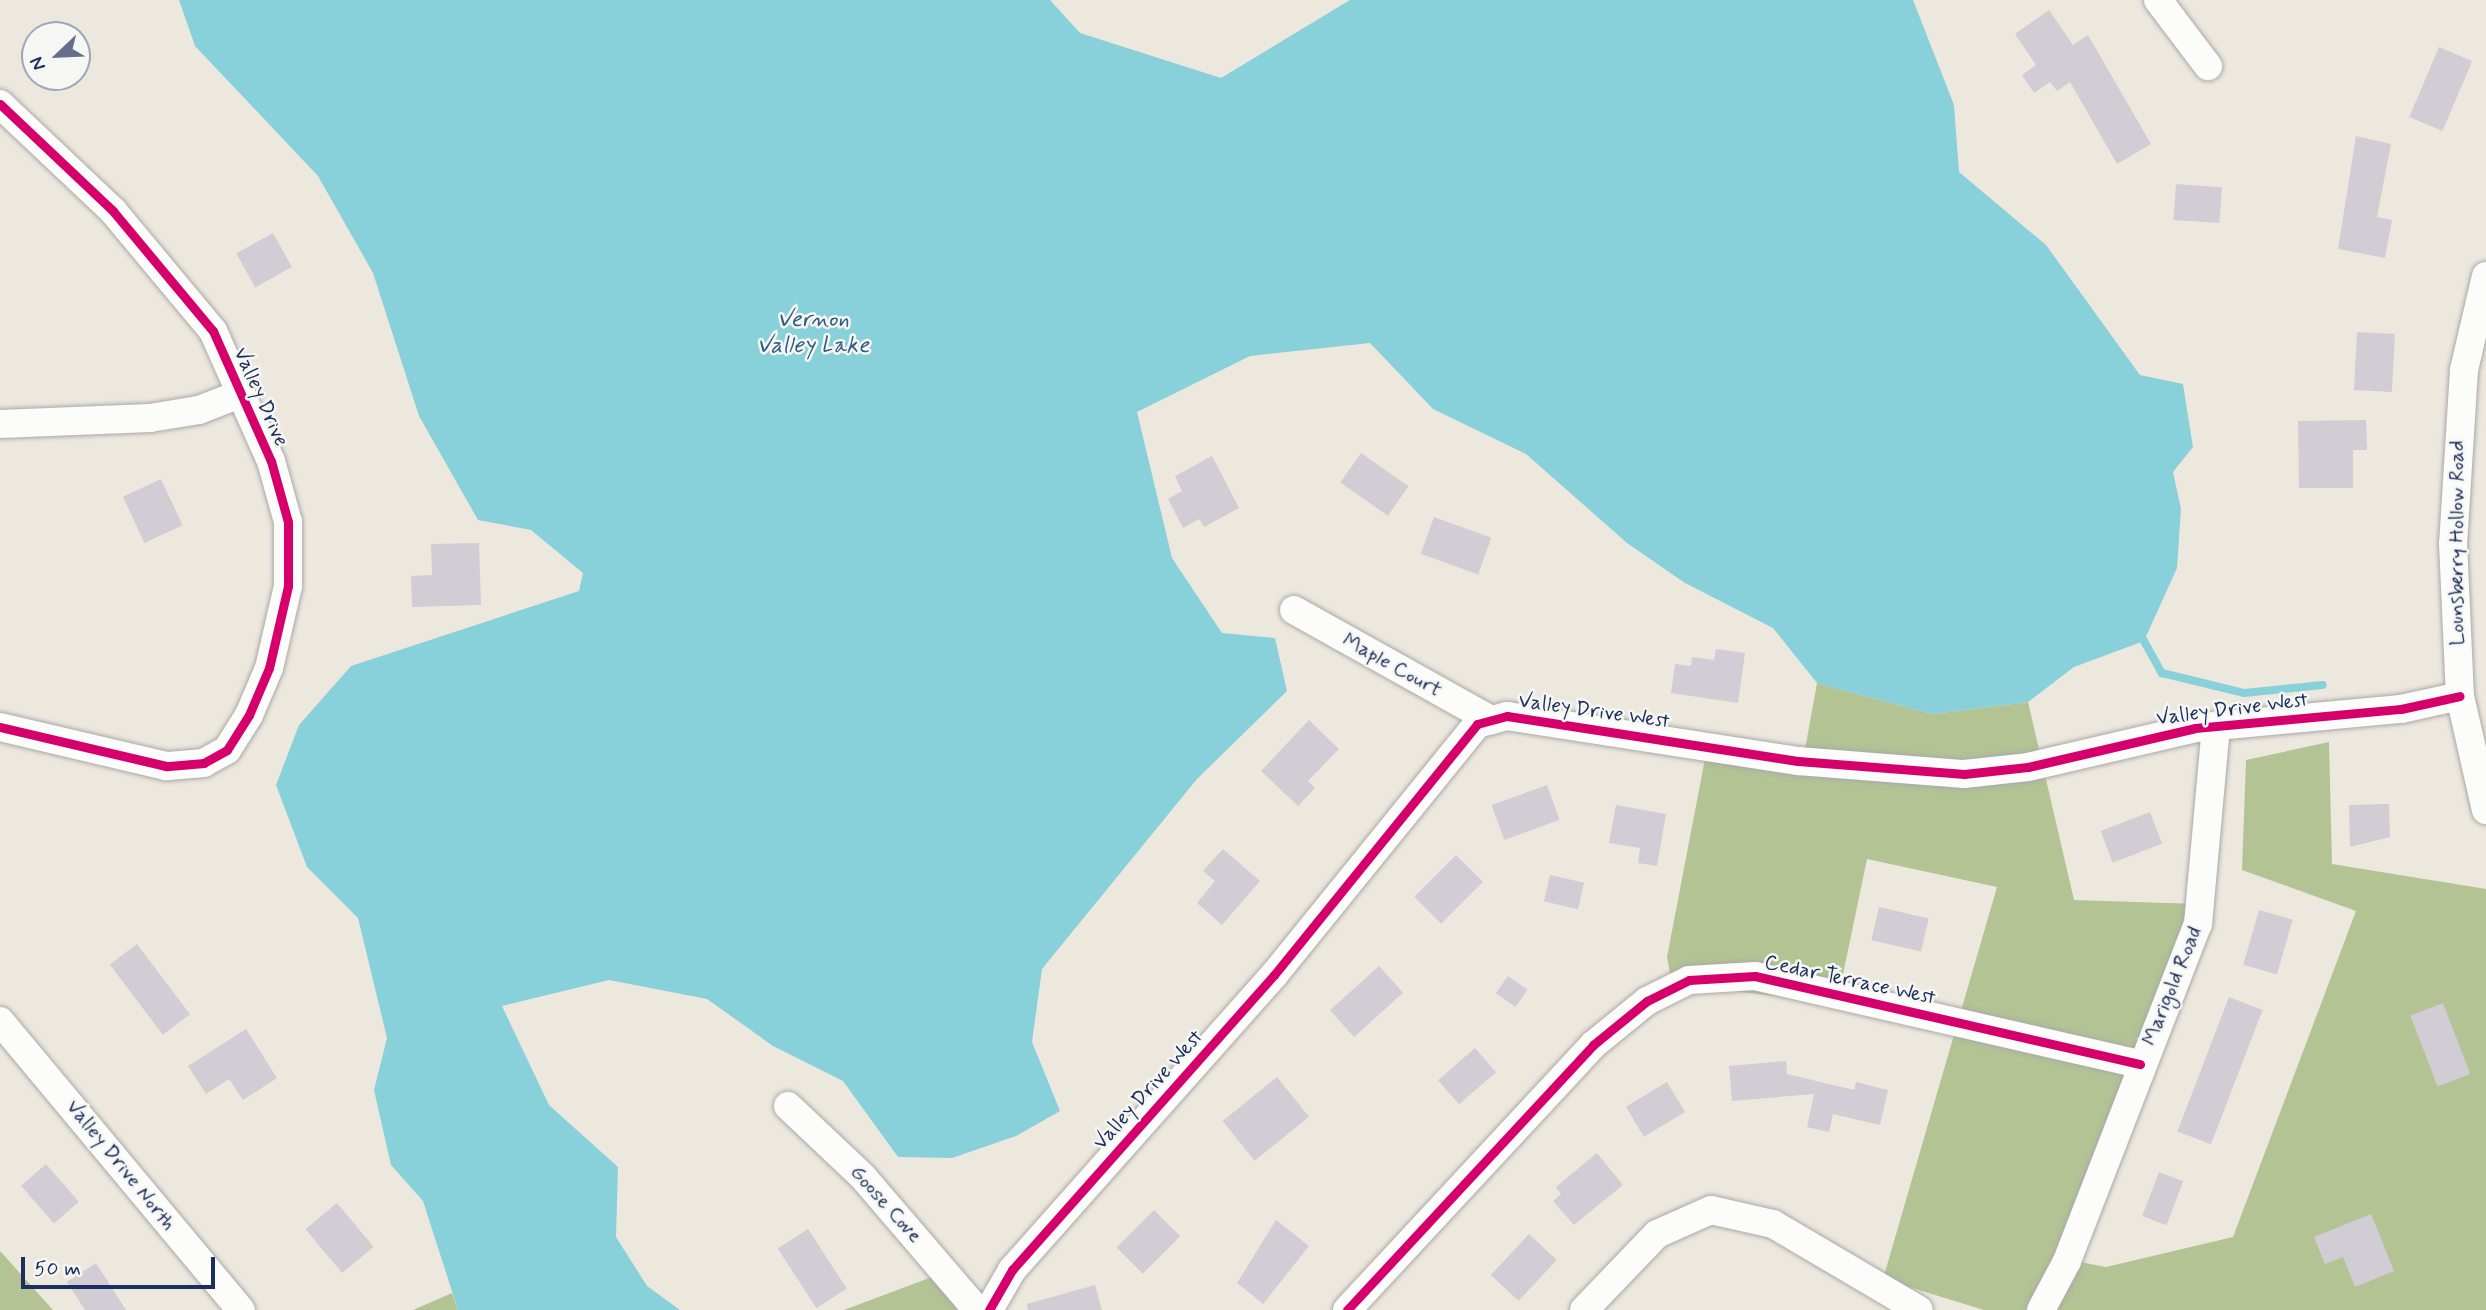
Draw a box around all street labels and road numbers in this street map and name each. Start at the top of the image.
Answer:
street label: Valley Drive [228,344,294,450]
street label: Lounsberry Hollow Road [2444,440,2470,646]
street label: Maple Court [1338,628,1446,702]
street label: Valley Drive West [2154,687,2310,731]
street label: Valley Drive West [1516,688,1672,734]
street label: Marigold Road [2137,923,2207,1049]
street label: Cedar Terrace West [1762,949,1938,1011]
street label: Valley Drive West [1087,1025,1209,1155]
street label: Valley Drive North [61,1095,181,1235]
street label: Goose Cove [844,1159,928,1249]

